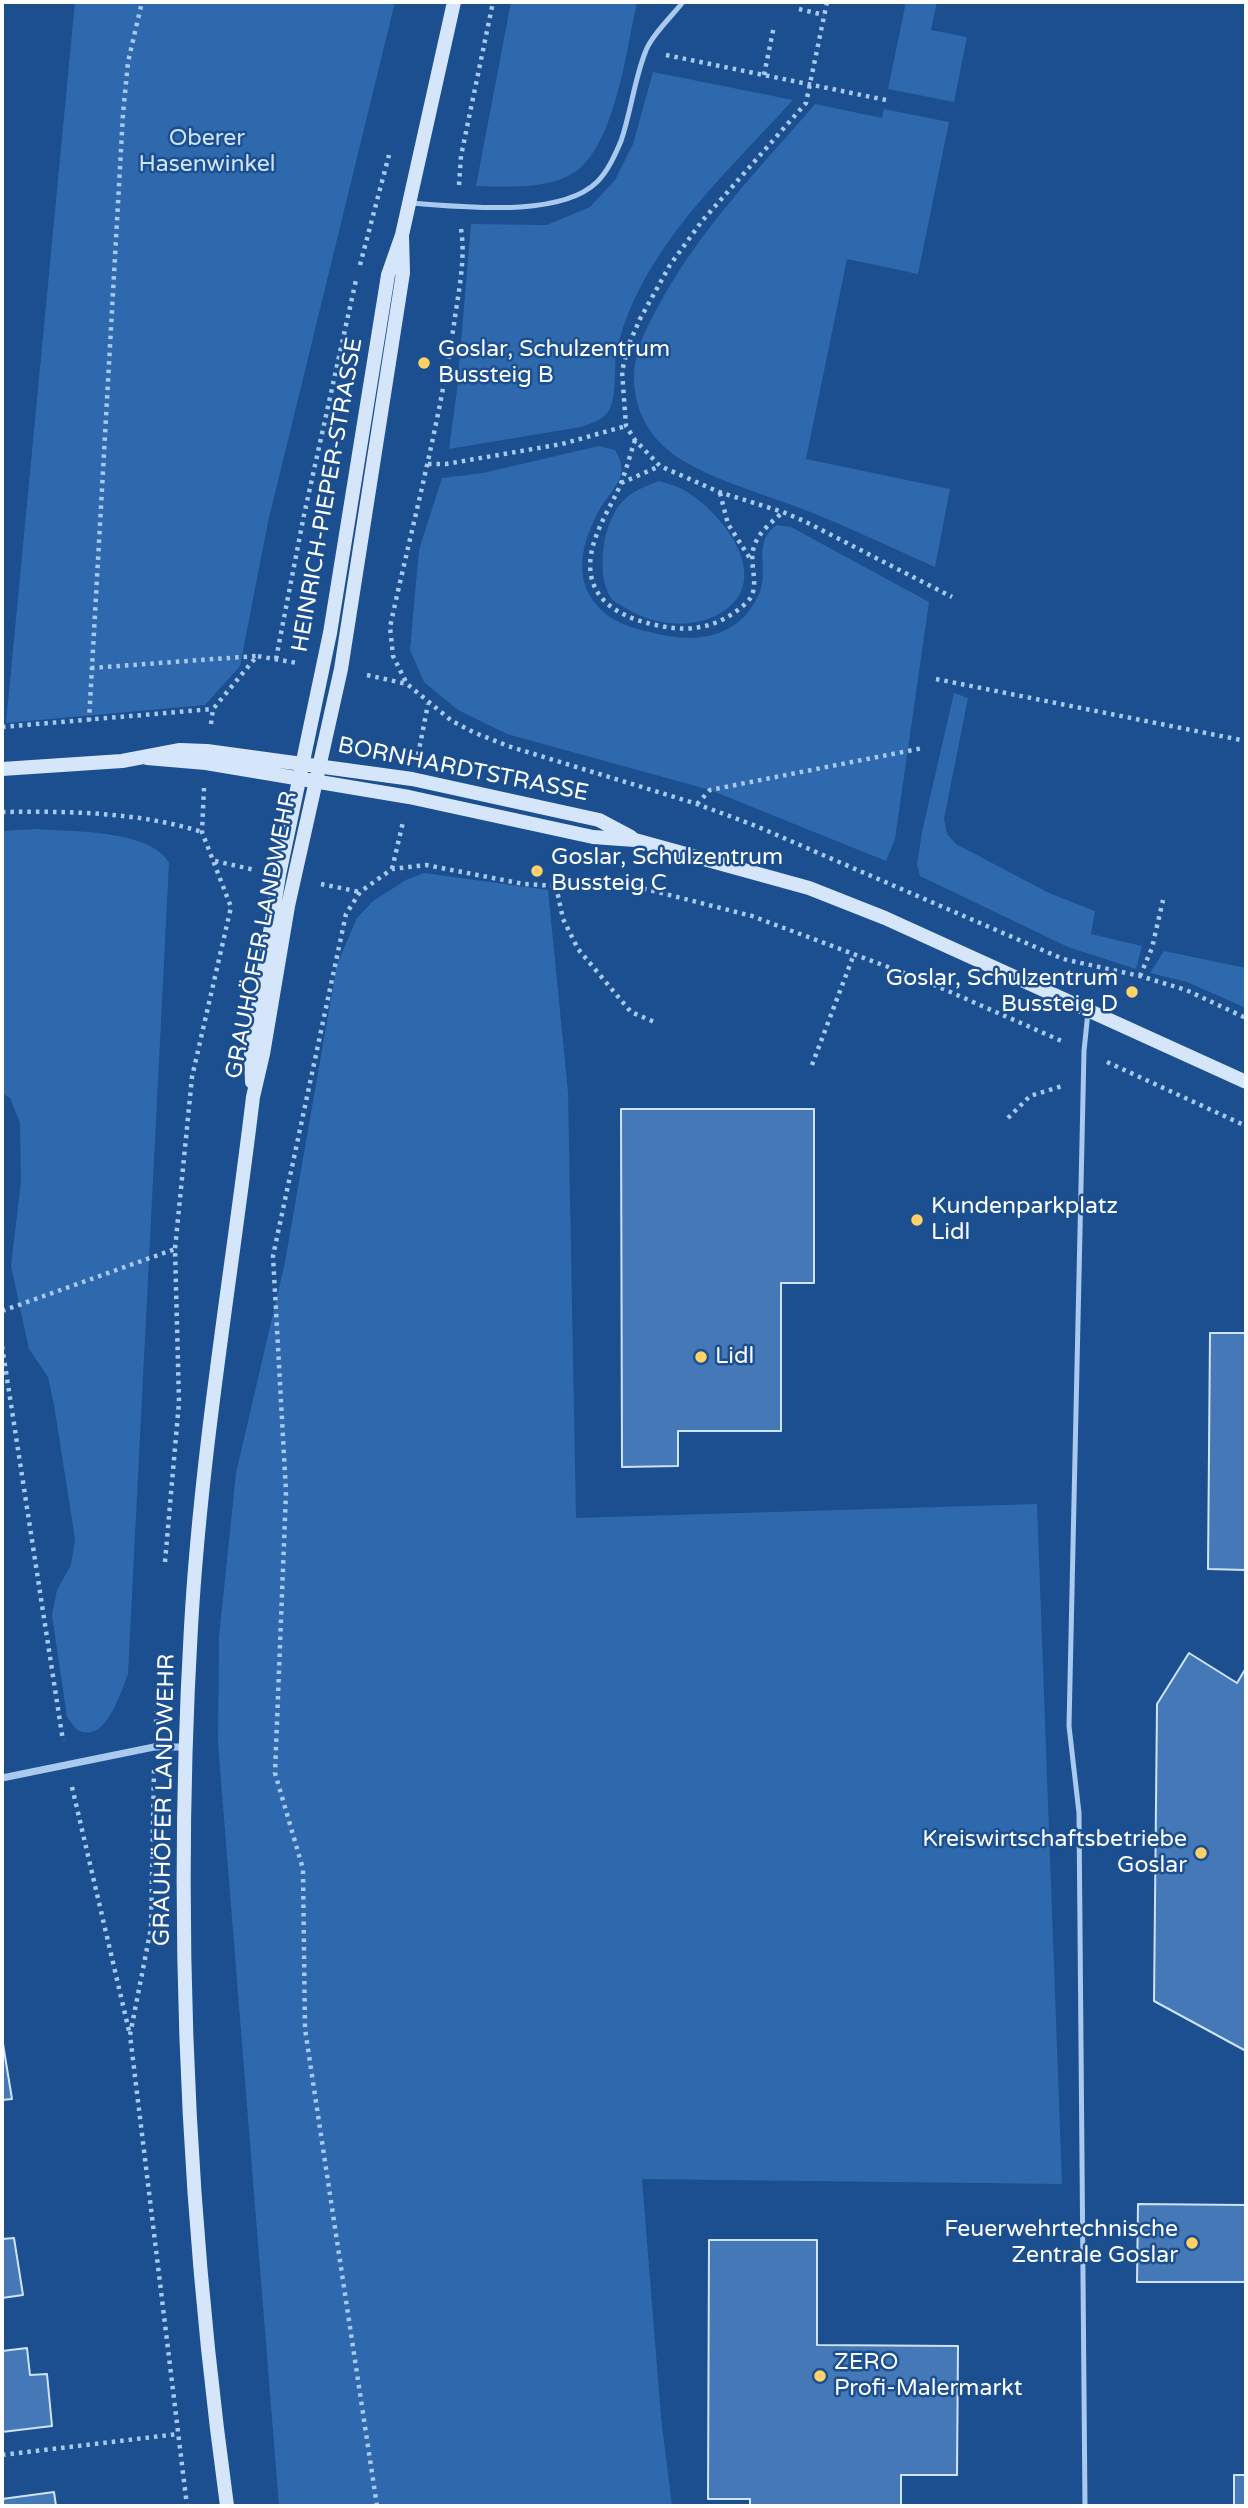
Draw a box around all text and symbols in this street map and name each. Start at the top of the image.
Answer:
park label: Oberer Hasenwinkel [138,125,276,179]
street label: HEINRICH-PIEPER-STRASSE [287,336,369,654]
place label: Goslar, Schulzentrum Bussteig B [438,336,670,390]
marker: Goslar, Schulzentrum Bussteig B [416,355,432,371]
street label: BORNHARDTSTRASSE [335,732,591,808]
street label: GRAUHÖFER LANDWEHR [221,789,303,1081]
place label: Goslar, Schulzentrum Bussteig C [551,844,783,898]
marker: Goslar, Schulzentrum Bussteig C [529,863,545,879]
place label: Goslar, Schulzentrum Bussteig D [886,965,1118,1019]
marker: Goslar, Schulzentrum Bussteig D [1124,984,1140,1000]
place label: Kundenparkplatz Lidl [931,1193,1118,1247]
marker: Kundenparkplatz Lidl [909,1212,925,1228]
place label: Lidl [715,1343,754,1371]
marker: Lidl [693,1349,709,1365]
street label: GRAUHÖFER LANDWEHR [149,1654,181,1946]
place label: Kreiswirtschaftsbetriebe Goslar [922,1826,1187,1880]
marker: Kreiswirtschaftsbetriebe Goslar [1193,1845,1209,1861]
place label: Feuerwehrtechnische Zentrale Goslar [944,2216,1178,2270]
marker: Feuerwehrtechnische Zentrale Goslar [1184,2235,1200,2251]
place label: ZERO Profi-Malermarkt [834,2349,1023,2403]
marker: ZERO Profi-Malermarkt [812,2368,828,2384]

